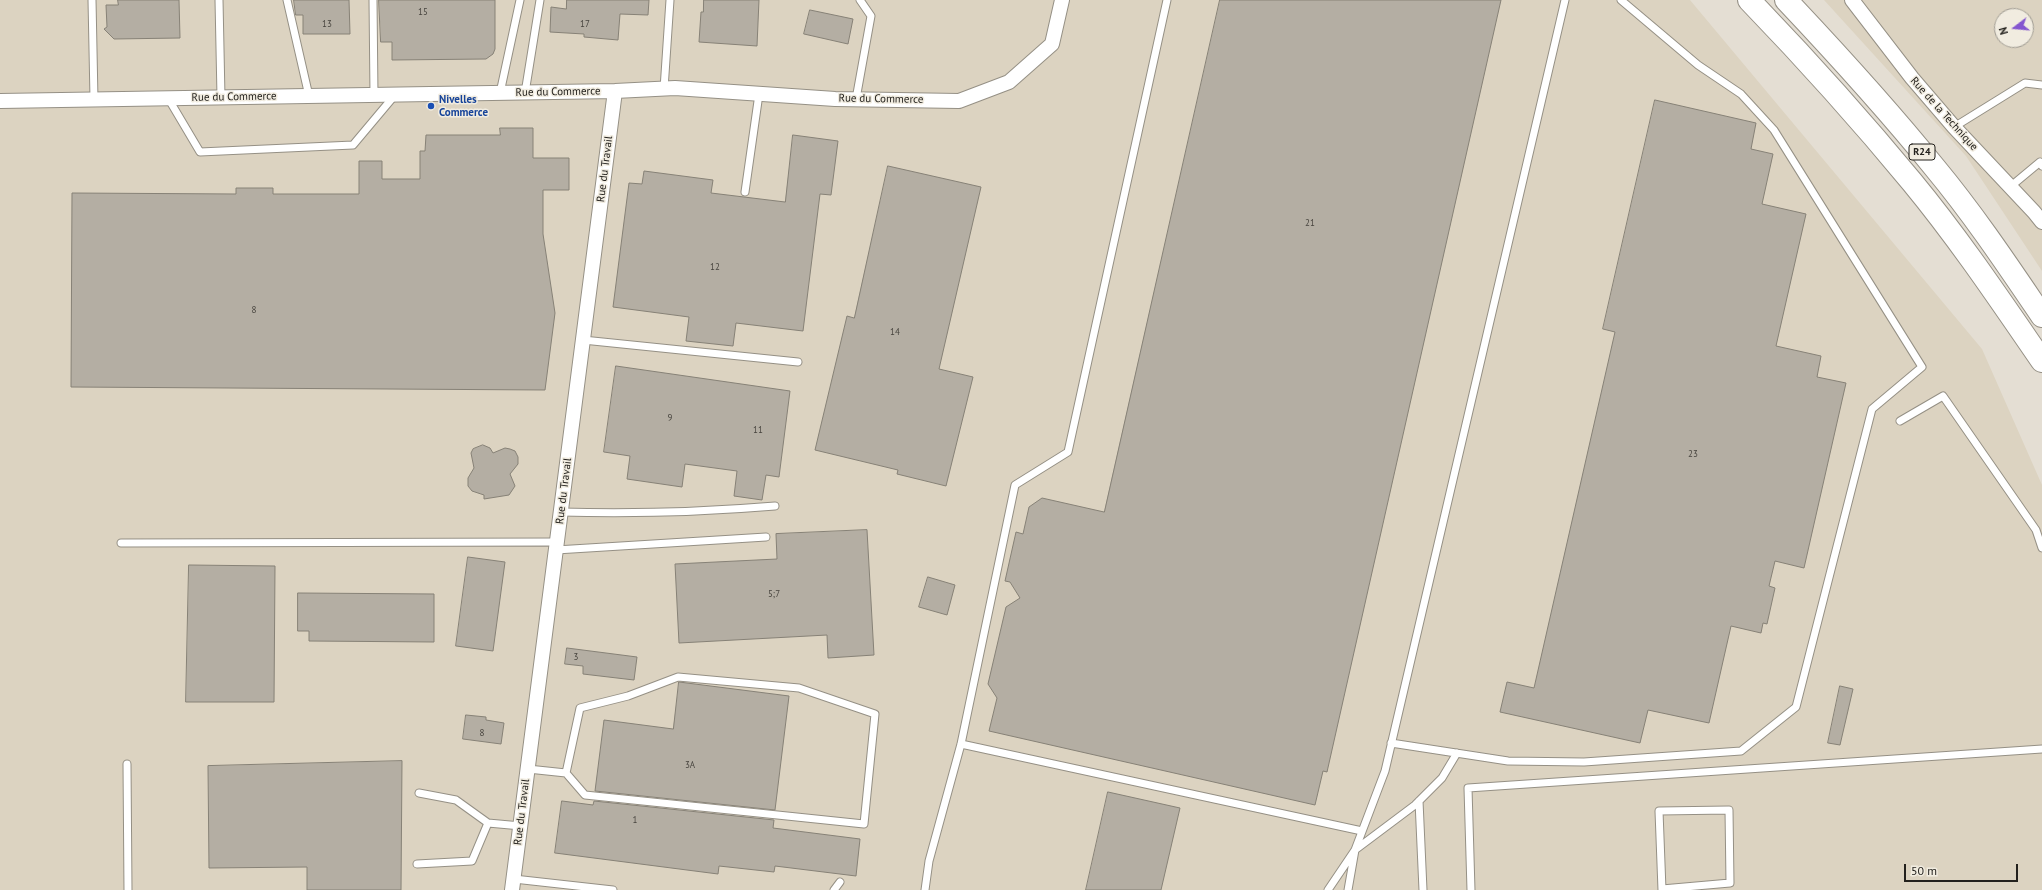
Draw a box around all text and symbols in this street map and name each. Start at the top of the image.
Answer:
house number: 15 [418,7,428,17]
north arrow [1994,8,2034,48]
house number: 13 [322,19,332,29]
house number: 17 [580,19,590,29]
text: N [1996,26,2011,36]
street label: Rue de la Technique [1907,74,1981,154]
street label: Rue du Commerce [515,85,601,99]
street label: Rue du Commerce [191,90,277,104]
street label: Rue du Commerce [838,92,924,106]
place label: Nivelles Commerce [439,93,488,119]
marker: Nivelles Commerce [426,101,436,111]
street label: Rue du Travail [594,135,616,203]
road number: R24 [1909,144,1935,160]
house number: 21 [1305,218,1315,228]
house number: 12 [710,262,720,272]
house number: 8 [252,305,256,315]
house number: 14 [890,327,900,337]
house number: 9 [668,413,672,423]
house number: 11 [753,425,763,435]
house number: 23 [1688,449,1698,459]
street label: Rue du Travail [553,457,575,525]
house number: 5;7 [768,589,780,599]
house number: 3 [574,652,578,662]
house number: 8 [480,728,484,738]
house number: 3A [685,760,695,770]
street label: Rue du Travail [511,778,533,846]
house number: 1 [633,815,637,825]
scale bar [1906,856,2020,882]
text: 50 m [1911,863,1937,878]

